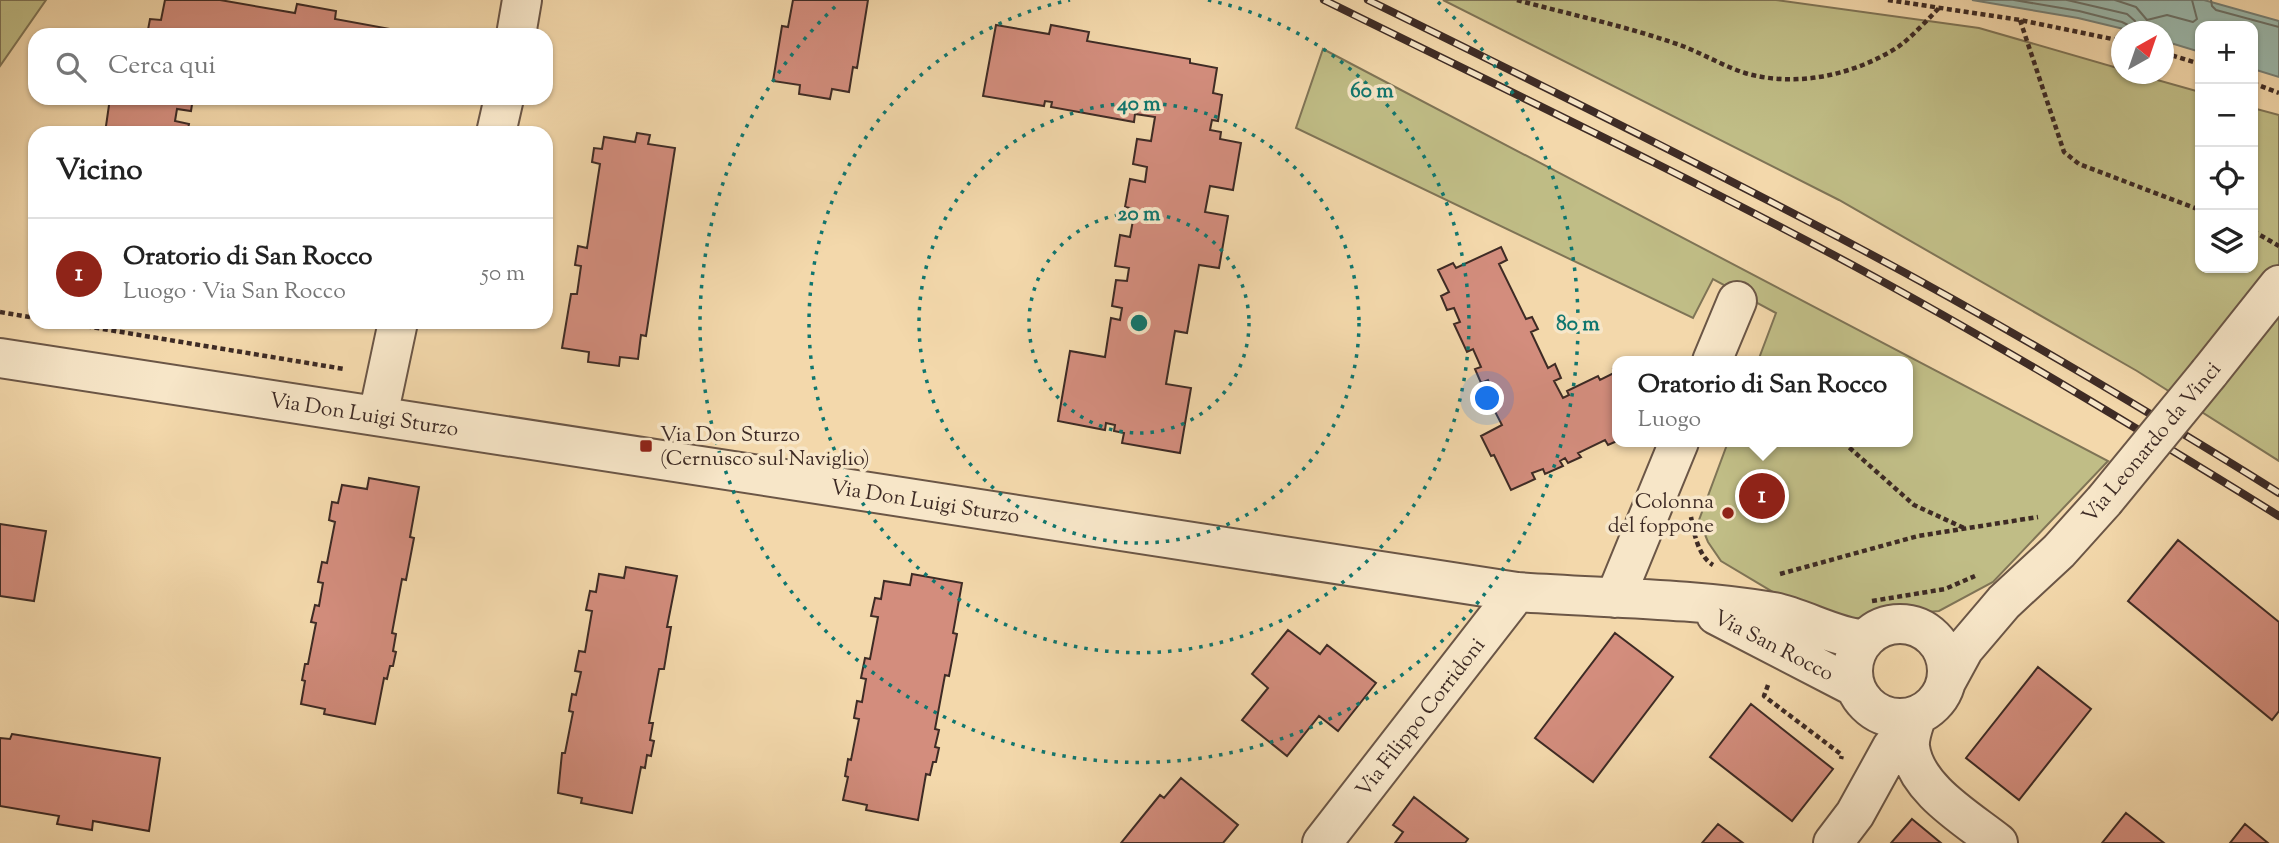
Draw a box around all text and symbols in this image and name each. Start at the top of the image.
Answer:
north arrow [2111,21,2174,84]
map controls [2195,21,2258,273]
button: + [2195,21,2258,84]
search box [28,28,553,105]
icon: search [52,48,90,86]
text: Cerca qui [108,48,216,85]
text: 60 m [1350,77,1394,107]
button: − [2195,84,2258,147]
text: 40 m [1116,90,1161,120]
button: locate [2195,147,2258,210]
text: Vicino [56,150,143,193]
text: 20 m [1118,200,1161,230]
button: layers [2195,210,2258,273]
text: Oratorio di San Rocco [123,239,372,276]
text: 1 [75,258,83,291]
text: 50 m [481,258,525,291]
text: Luogo · Via San Rocco [123,276,346,309]
text: 80 m [1556,310,1600,340]
centre of rings [1127,311,1151,335]
popup [1612,356,1913,447]
street label: Via Leonardo da Vinci [2076,356,2229,530]
text: Oratorio di San Rocco [1638,367,1887,404]
your location [1470,381,1504,415]
street label: Via Don Luigi Sturzo [267,386,460,446]
text: Luogo [1638,404,1701,437]
place label: Via Don Sturzo (Cernusco sul Naviglio) [660,421,870,475]
marker: Via Don Sturzo (Cernusco sul Naviglio) [638,438,654,454]
pin: 1 [1739,470,1785,522]
street label: Via Don Luigi Sturzo [828,473,1021,533]
place label: Colonna del foppone [1608,488,1714,542]
marker: Colonna del foppone [1720,505,1736,521]
street label: Via San Rocco [1708,604,1838,690]
street label: Via Filippo Corridoni [1350,632,1493,804]

